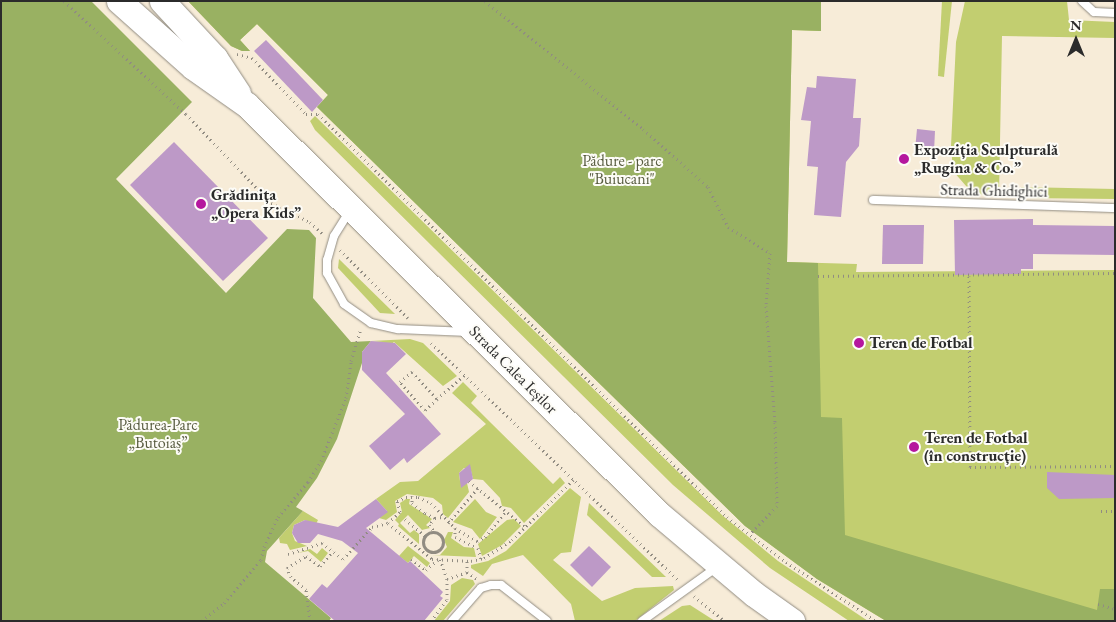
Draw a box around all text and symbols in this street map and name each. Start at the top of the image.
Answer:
north arrow [1051,15,1101,65]
text: N [1070,16,1082,34]
place label: Expoziția Sculpturală „Rugina & Co.” [914,140,1058,178]
park label: Pădure - parc "Buiucani" [582,151,662,189]
marker: Expoziția Sculpturală „Rugina & Co.” [898,153,910,165]
street label: Strada Ghidighici [940,180,1048,202]
place label: Grădinița „Opera Kids” [211,185,301,223]
marker: Grădinița „Opera Kids” [195,198,207,210]
street label: Strada Calea Ieșilor [465,322,561,418]
place label: Teren de Fotbal [869,333,973,353]
marker: Teren de Fotbal [853,337,865,349]
park label: Pădurea-Parc „Butoiaș” [118,415,198,453]
place label: Teren de Fotbal (în construcție) [924,428,1028,466]
marker: Teren de Fotbal (în construcție) [908,441,920,453]

